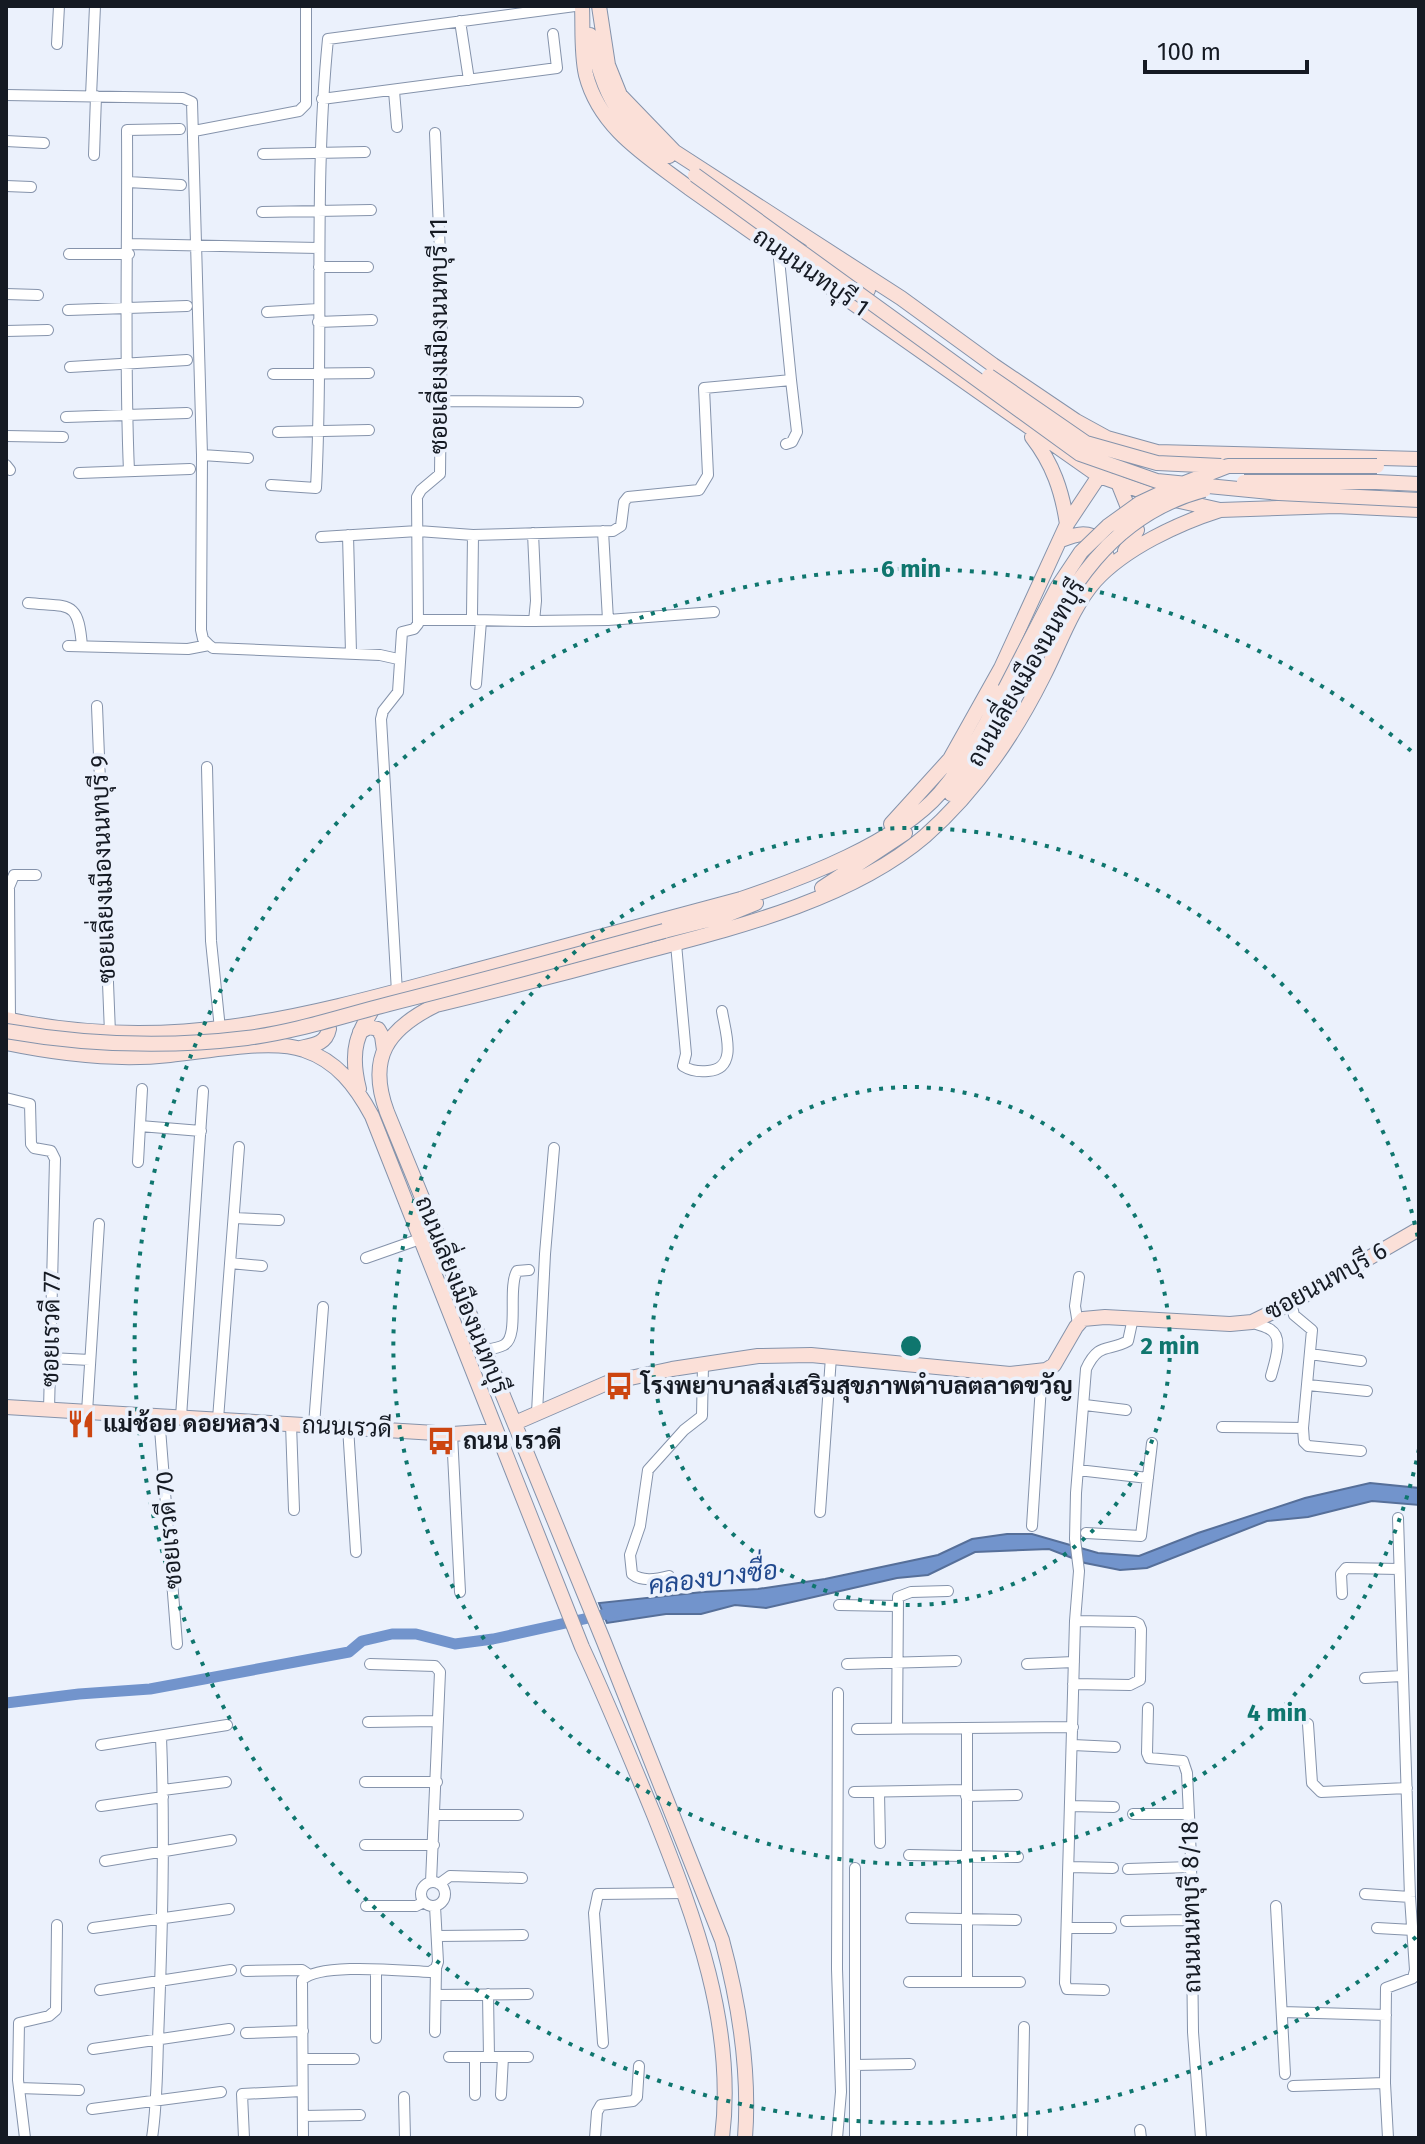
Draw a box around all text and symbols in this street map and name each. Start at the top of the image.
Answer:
scale bar [1145,24,1307,74]
text: 100 m [1157,38,1221,66]
street label: ซอยเลี่ยงเมืองนนทบุรี 11 [418,218,455,454]
street label: ถนนนนทบุรี 1 [747,221,875,324]
text: 6 min [881,555,941,583]
street label: ถนนเลี่ยงเมืองนนทบุรี [955,571,1093,772]
street label: ซอยเลี่ยงเมืองนนทบุรี 9 [78,754,123,984]
street label: ถนนเลี่ยงเมืองนนทบุรี [408,1189,521,1399]
street label: ซอยนนทบุรี 6 [1260,1235,1393,1328]
street label: ซอยเรวดี 77 [35,1271,66,1387]
centre of rings [897,1332,925,1360]
text: 2 min [1141,1332,1200,1360]
place label: โรงพยาบาลส่งเสริมสุขภาพตำบลตลาดขวัญ [639,1370,1073,1403]
bus stop icon: โรงพยาบาลส่งเสริมสุขภาพตำบลตลาดขวัญ [604,1371,634,1401]
place label: แม่ช้อย ดอยหลวง [103,1408,280,1438]
restaurant icon: แม่ช้อย ดอยหลวง [66,1409,96,1439]
street label: ถนนเรวดี [301,1410,393,1443]
bus stop icon: ถนน เรวดี [426,1426,456,1456]
place label: ถนน เรวดี [463,1426,562,1455]
street label: ซอยเรวดี 70 [149,1470,188,1590]
water label: คลองบางซื่อ [646,1548,780,1601]
text: 4 min [1247,1699,1307,1727]
street label: ถนนนนทบุรี 8/18 [1174,1821,1209,1993]

